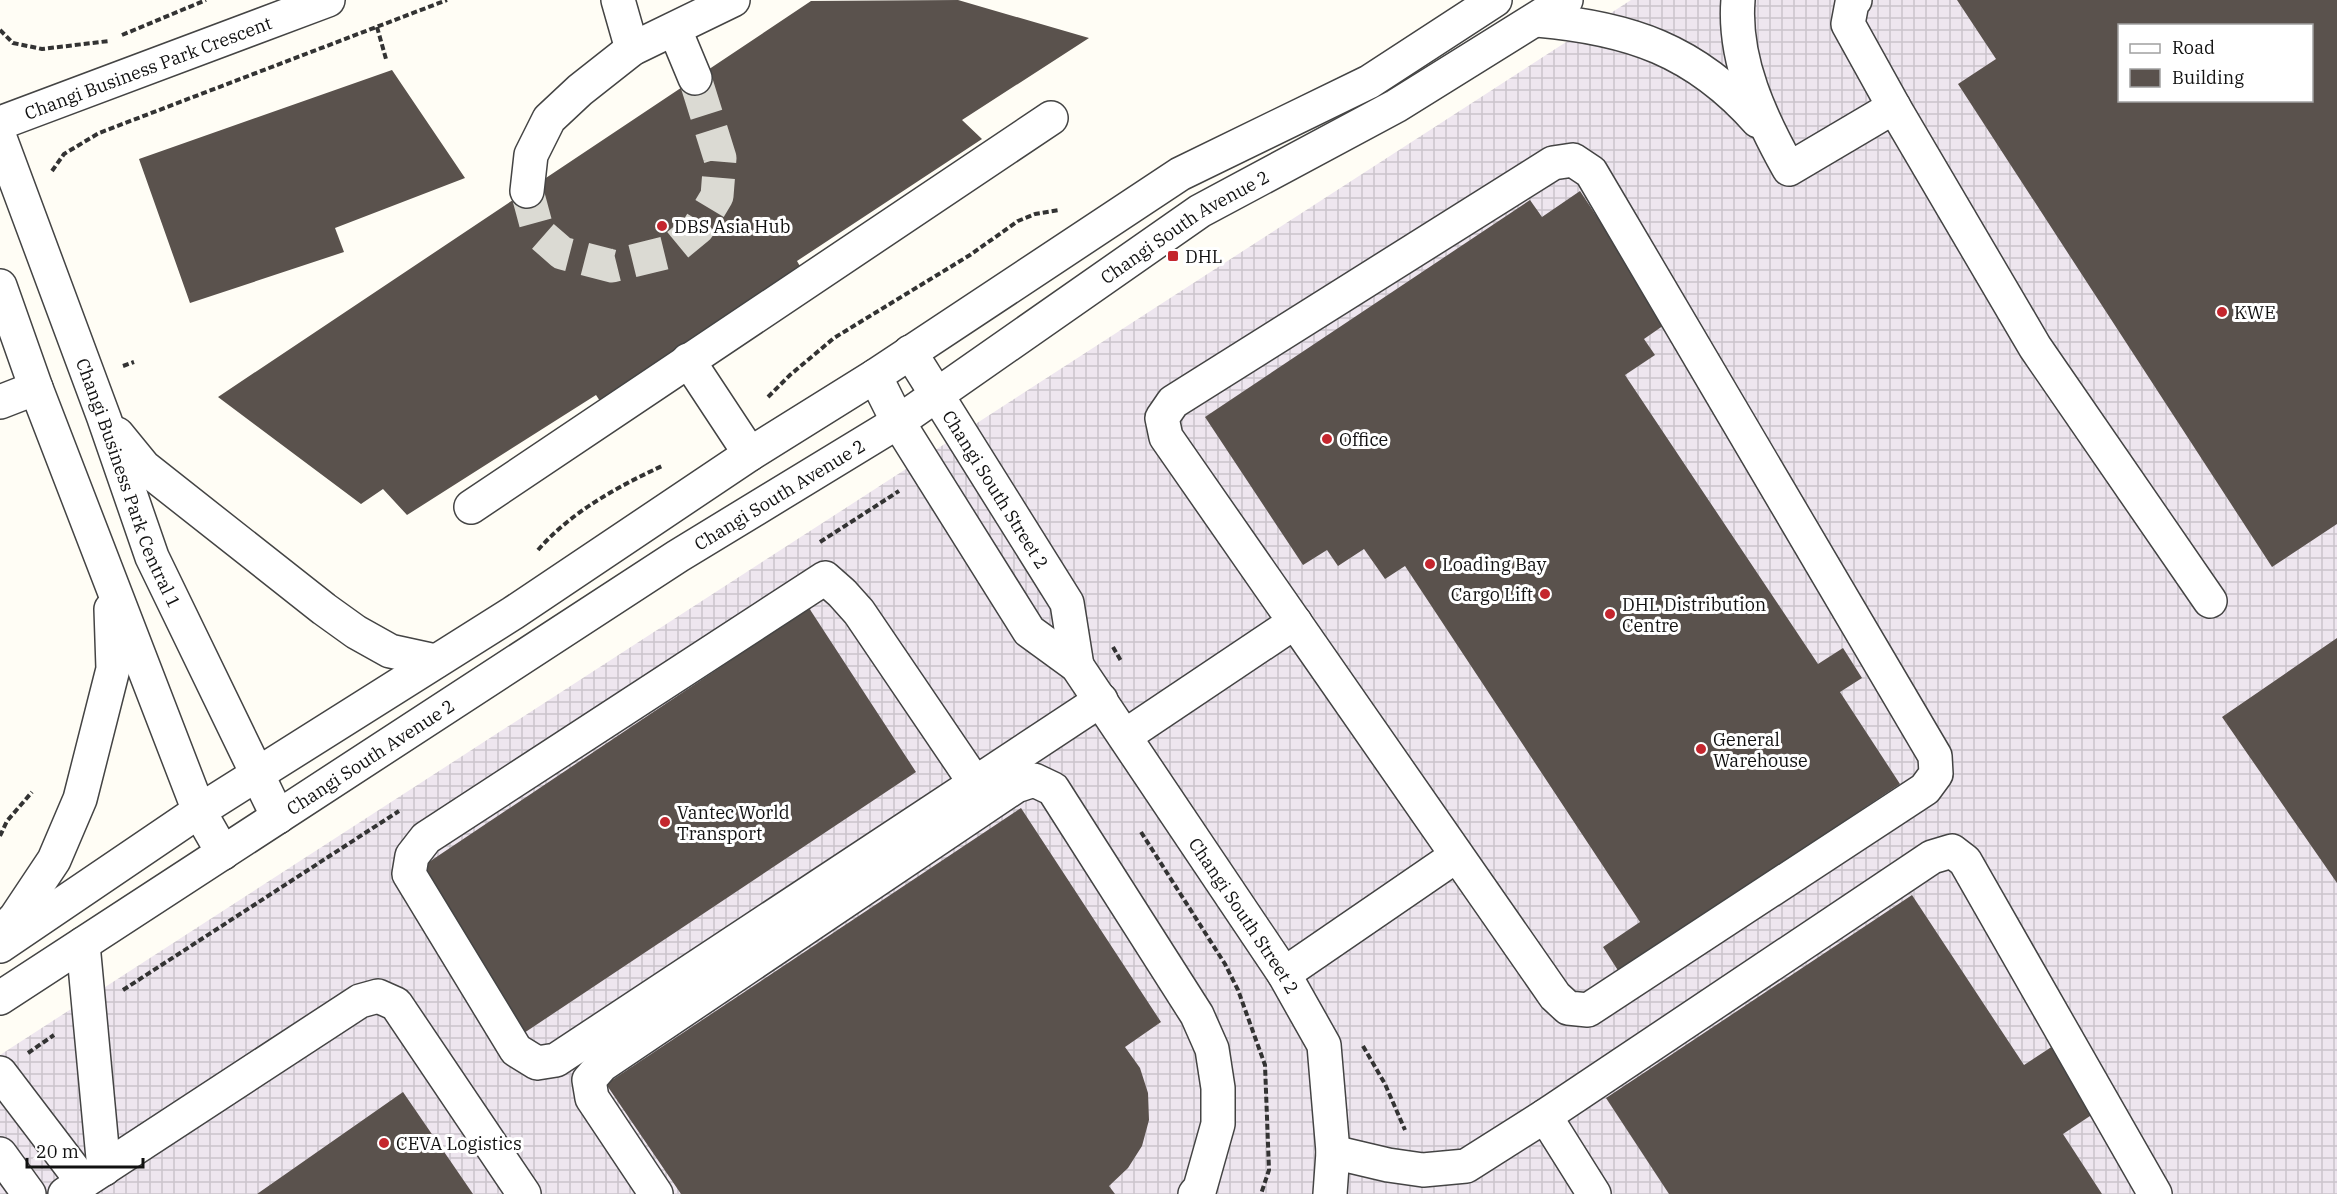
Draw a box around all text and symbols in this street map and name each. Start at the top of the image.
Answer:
street label: Changi Business Park Crescent [21,11,275,124]
legend [2118,24,2313,102]
text: Road [2172,36,2215,59]
text: Building [2172,66,2244,89]
street label: Changi South Avenue 2 [1096,165,1273,289]
place label: DBS Asia Hub [674,215,790,238]
marker: DBS Asia Hub [655,219,669,233]
place label: DHL [1185,245,1223,268]
marker: DHL [1166,249,1180,263]
place label: KWE [2234,301,2276,324]
marker: KWE [2215,305,2229,319]
street label: Changi Business Park Central 1 [71,355,186,611]
street label: Changi South Street 2 [938,406,1054,573]
place label: Office [1339,428,1388,451]
marker: Office [1320,432,1334,446]
street label: Changi South Avenue 2 [690,433,869,555]
place label: Loading Bay [1442,553,1547,576]
marker: Loading Bay [1423,557,1437,571]
place label: Cargo Lift [1451,583,1533,606]
marker: Cargo Lift [1538,587,1552,601]
place label: DHL Distribution Centre [1622,593,1766,637]
marker: DHL Distribution Centre [1603,607,1617,621]
street label: Changi South Avenue 2 [282,693,459,820]
place label: General Warehouse [1713,728,1808,772]
marker: General Warehouse [1694,742,1708,756]
place label: Vantec World Transport [677,801,790,845]
marker: Vantec World Transport [658,815,672,829]
street label: Changi South Street 2 [1184,833,1304,998]
scale bar [27,1131,142,1169]
place label: CEVA Logistics [396,1132,522,1155]
marker: CEVA Logistics [377,1136,391,1150]
text: 20 m [36,1140,79,1163]

